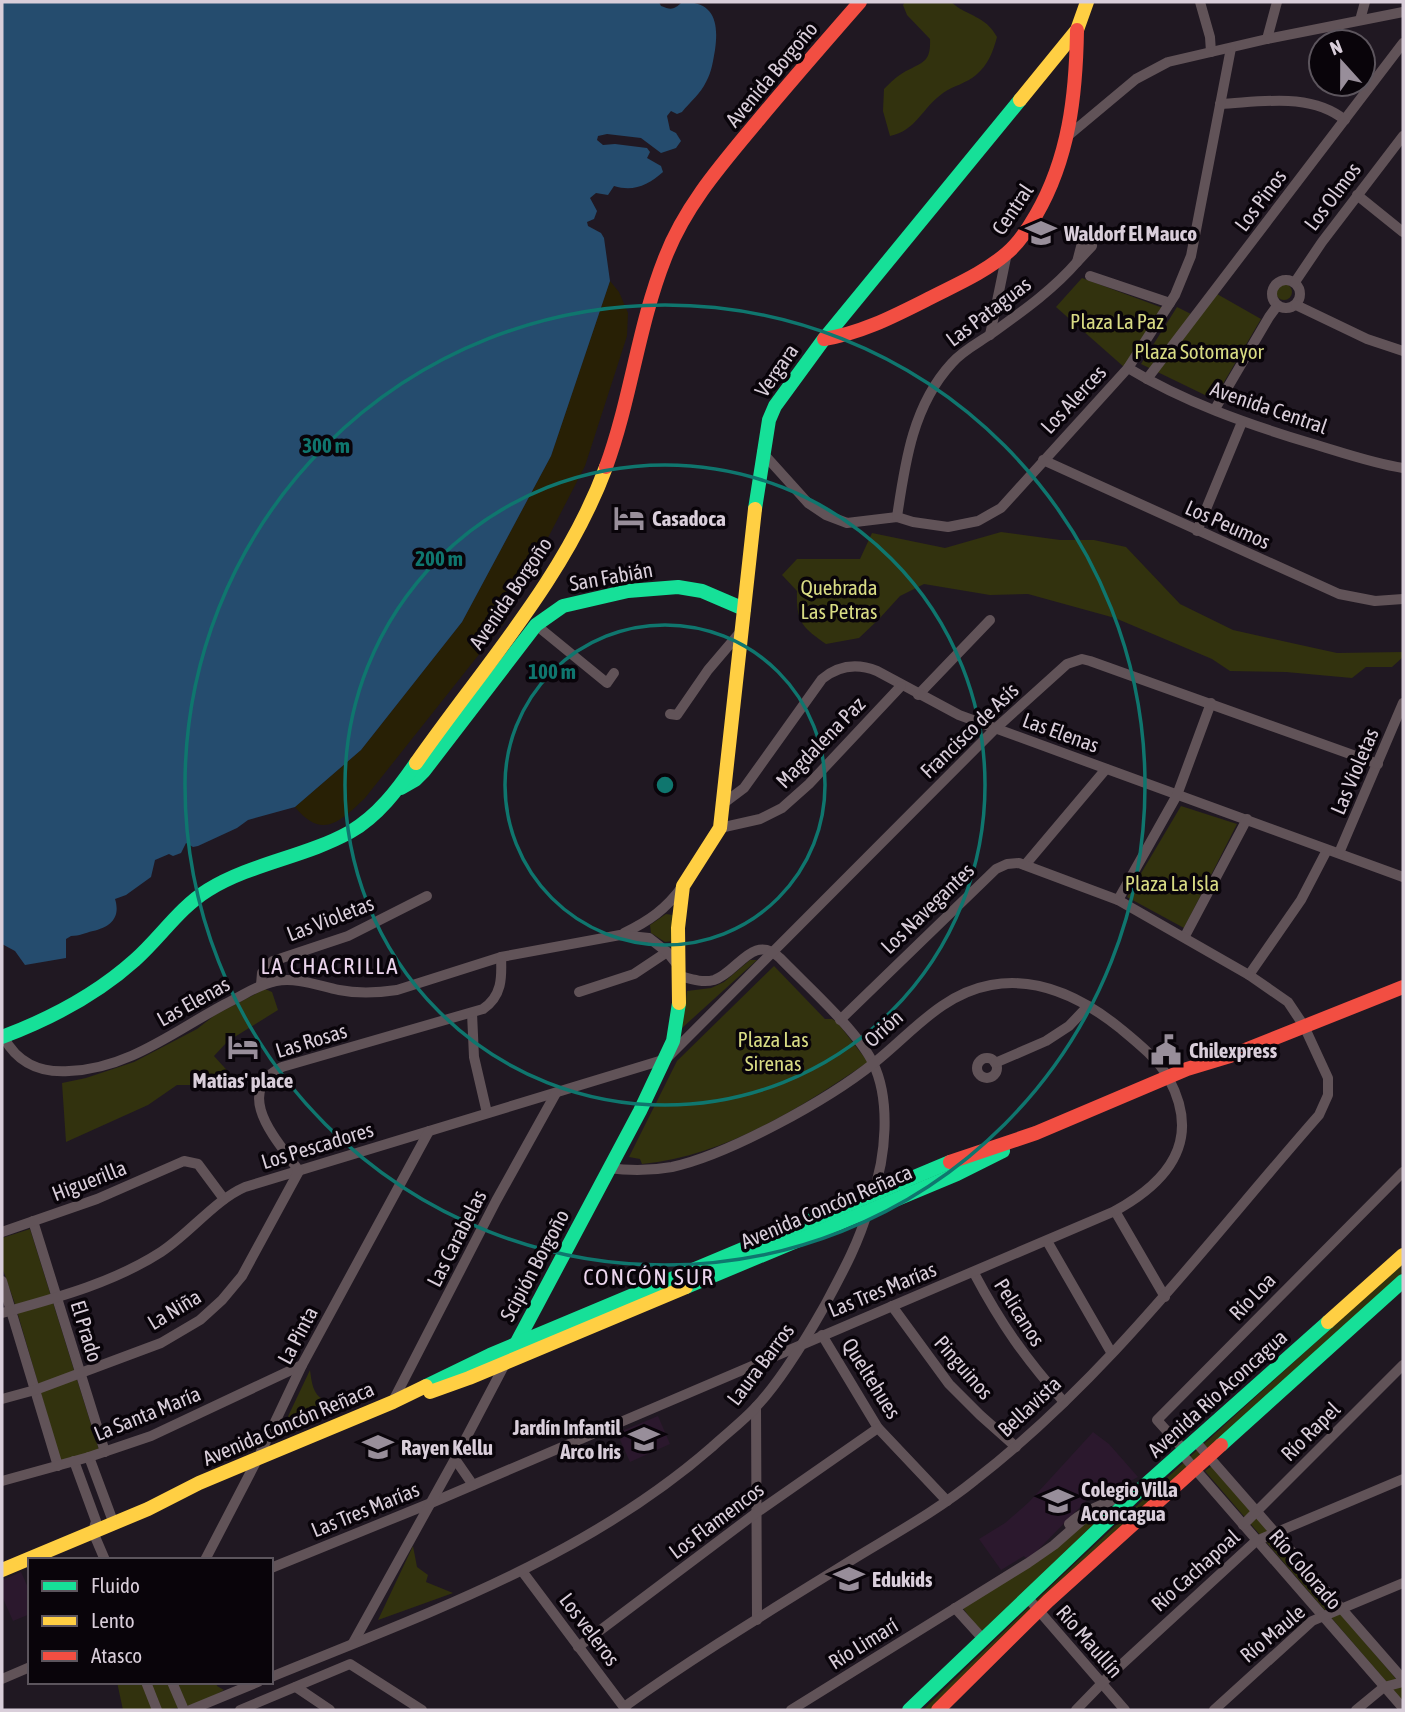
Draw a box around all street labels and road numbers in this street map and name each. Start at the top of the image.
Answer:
street label: Avenida Borgoño [720,17,822,131]
street label: Los Olmos [1299,157,1365,235]
street label: Los Pinos [1229,165,1291,235]
street label: Central [986,179,1038,239]
street label: Las Pataguas [941,271,1035,351]
street label: Vergara [749,339,803,401]
street label: Los Alerces [1035,360,1111,438]
street label: Avenida Central [1207,376,1331,438]
street label: Los Peumos [1182,495,1274,553]
street label: Avenida Borgoño [464,532,556,654]
street label: San Fabián [567,557,655,595]
street label: Francisco de Asís [915,677,1023,783]
street label: Magdalena Paz [771,691,870,792]
street label: Las Elenas [1020,707,1102,757]
street label: Las Violetas [1325,724,1383,818]
street label: Los Navegantes [876,858,978,958]
street label: Las Violetas [283,890,377,946]
street label: Las Elenas [152,971,234,1031]
street label: Orión [859,1005,907,1051]
street label: Las Rosas [273,1018,349,1062]
street label: Los Pescadores [258,1117,376,1173]
street label: Higuerilla [48,1155,130,1205]
street label: Avenida Concón Reñaca [737,1159,915,1253]
street label: Las Carabelas [421,1186,491,1290]
street label: Scipión Borgoño [495,1205,573,1325]
street label: Las Tres Marías [825,1256,939,1322]
street label: Río Loa [1224,1268,1280,1324]
street label: Pelicanos [990,1274,1050,1350]
street label: La Niña [143,1284,205,1334]
street label: El Prado [66,1297,108,1365]
street label: La Pinta [272,1302,322,1368]
street label: Laura Barros [722,1319,798,1409]
street label: Avenida Río Aconcagua [1143,1324,1291,1462]
street label: Pinguinos [930,1330,998,1404]
street label: Queltehues [838,1333,906,1423]
street label: Bellavista [993,1371,1065,1441]
street label: Avenida Concón Reñaca [199,1376,377,1470]
street label: La Santa María [90,1381,204,1445]
street label: Río Rapel [1276,1396,1345,1465]
street label: Las Tres Marías [308,1476,422,1542]
street label: Los Flamencos [664,1477,768,1563]
street label: Río Cachapoal [1146,1524,1244,1616]
street label: Río Colorado [1265,1524,1347,1614]
street label: Los veleros [555,1588,625,1670]
street label: Río Maule [1235,1599,1309,1667]
street label: Río Maullín [1052,1600,1128,1682]
street label: Río Limarí [824,1612,902,1674]

